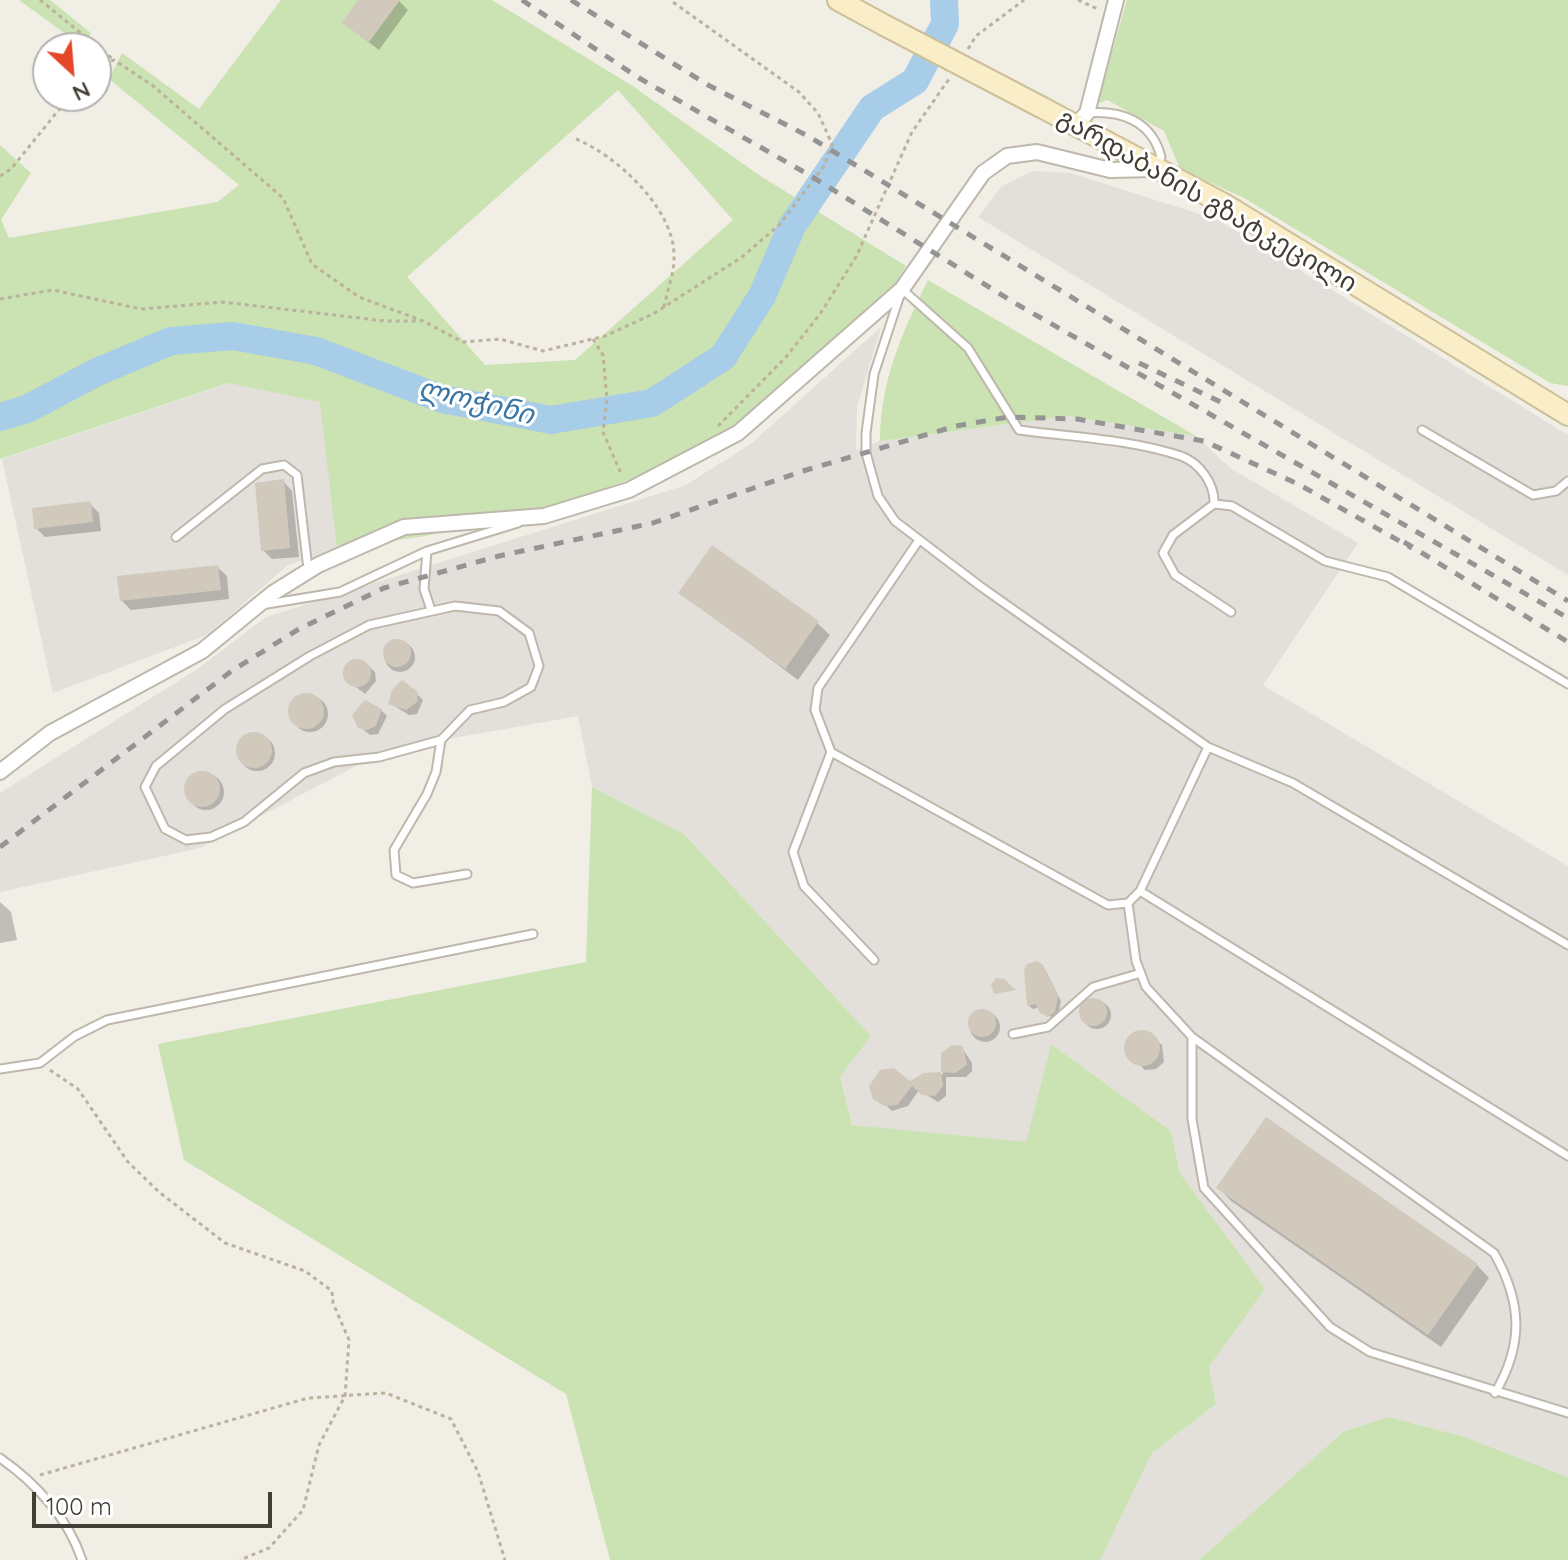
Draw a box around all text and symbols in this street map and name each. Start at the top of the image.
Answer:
north arrow [32,32,112,112]
text: N [68,76,95,108]
street label: გარდაბანის გზატკეცილი [1052,102,1362,300]
water label: ლოჭინი [415,371,537,433]
scale bar [36,1476,276,1526]
text: 100 m [46,1491,112,1521]

